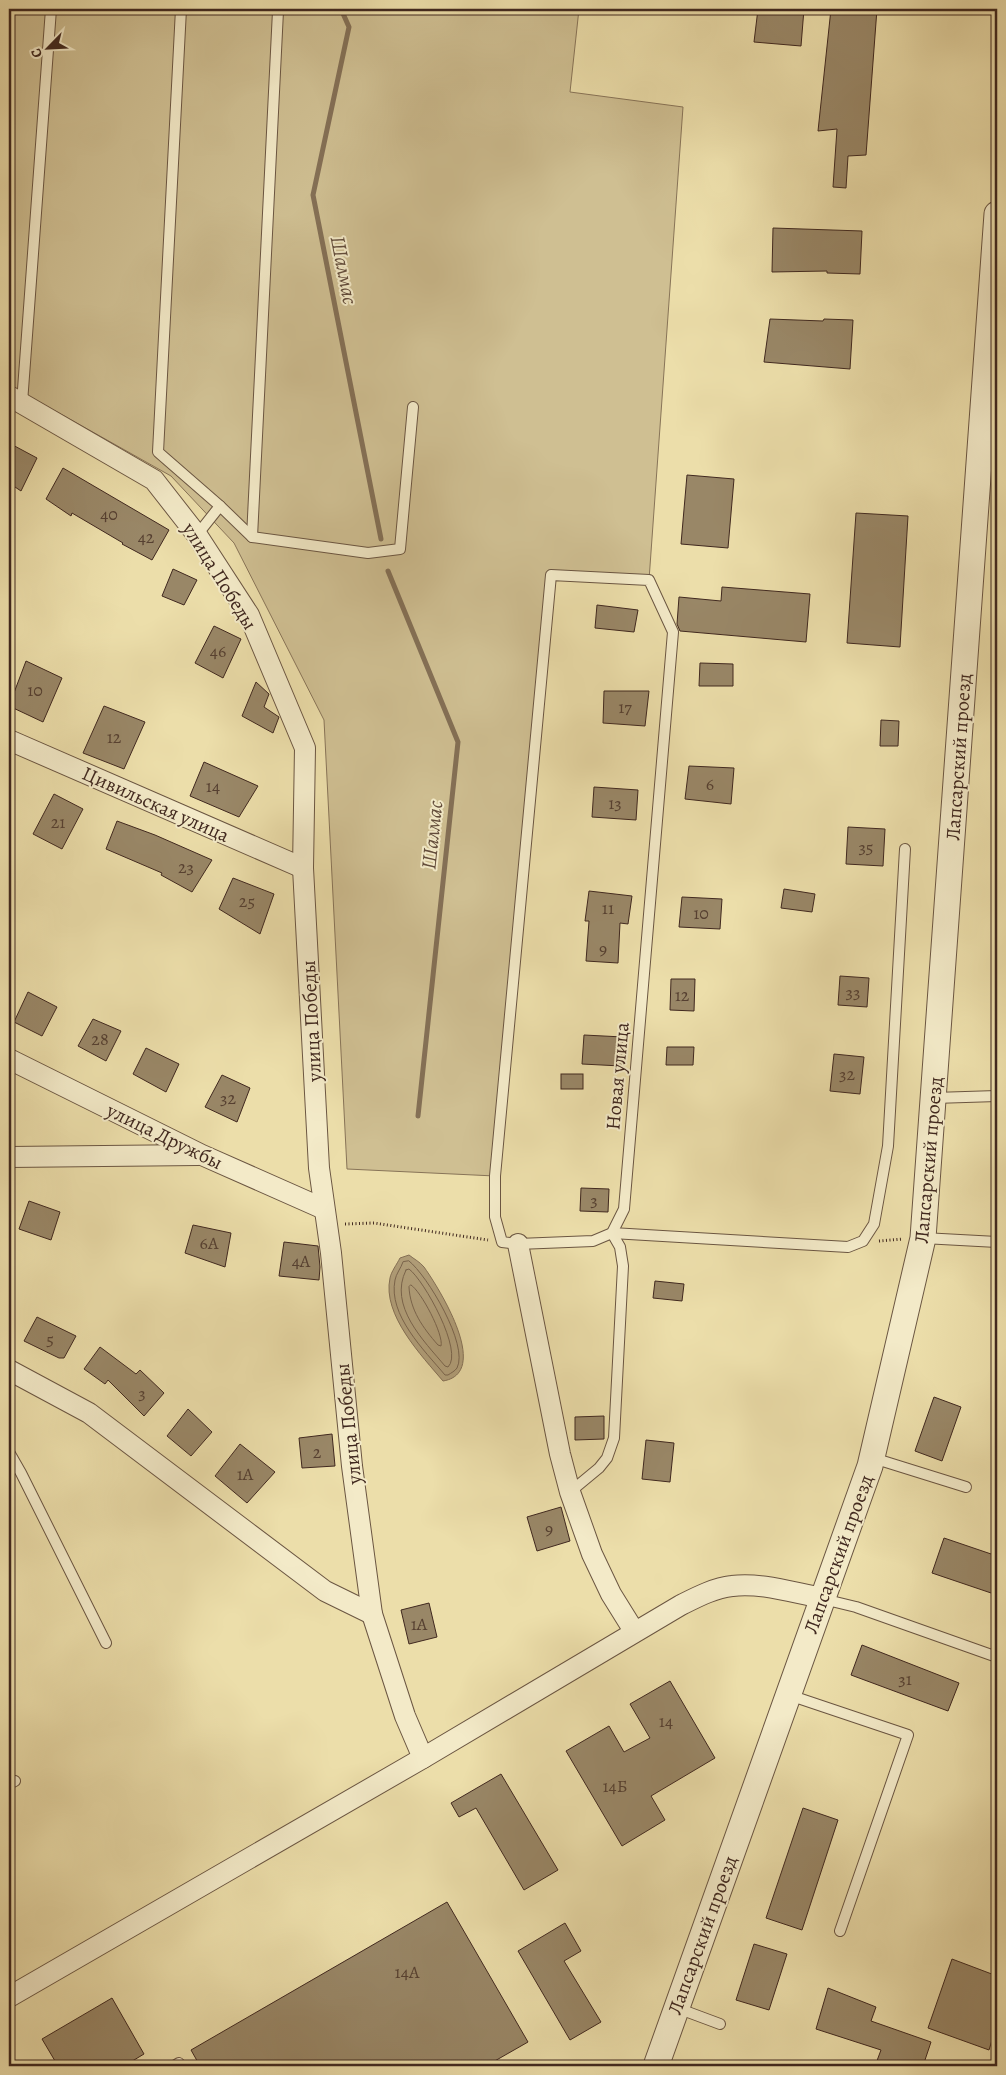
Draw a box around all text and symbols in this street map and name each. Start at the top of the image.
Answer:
north arrow [22,22,72,72]
text: С [26,45,47,61]
water label: Шалмас [324,233,364,307]
house number: 40 [100,502,118,526]
street label: улица Победы [175,517,263,635]
house number: 42 [138,525,155,549]
house number: 46 [210,639,226,663]
street label: Лапсарский проезд [939,672,978,841]
house number: 10 [27,678,43,702]
house number: 17 [618,695,632,719]
house number: 12 [107,725,122,749]
street label: Цивильская улица [78,760,234,849]
house number: 6 [706,772,714,796]
house number: 14 [206,774,220,798]
house number: 13 [608,791,622,815]
water label: Шалмас [414,799,450,871]
house number: 21 [51,810,65,834]
house number: 35 [858,835,874,859]
house number: 23 [178,855,194,879]
house number: 25 [239,889,255,913]
house number: 11 [602,896,614,920]
house number: 10 [693,901,709,925]
house number: 9 [599,937,607,961]
street label: улица Победы [295,959,328,1083]
house number: 33 [846,980,860,1004]
house number: 12 [675,983,690,1007]
street label: Новая улица [599,1020,636,1131]
house number: 28 [91,1027,109,1051]
house number: 32 [839,1062,855,1086]
street label: Лапсарский проезд [908,1075,949,1245]
house number: 32 [220,1086,236,1110]
street label: улица Дружбы [101,1096,227,1176]
house number: 3 [590,1188,598,1212]
house number: 6А [200,1231,219,1255]
house number: 4А [292,1249,311,1273]
house number: 5 [46,1327,54,1351]
street label: улица Победы [329,1362,368,1487]
house number: 3 [138,1381,146,1405]
house number: 2 [313,1440,322,1464]
house number: 1А [237,1462,254,1486]
street label: Лапсарский проезд [797,1471,880,1637]
house number: 9 [545,1517,553,1541]
house number: 1А [411,1612,428,1636]
house number: 31 [898,1667,912,1691]
house number: 14 [659,1709,673,1733]
house number: 14Б [602,1774,628,1798]
street label: Лапсарский проезд [661,1852,744,2018]
house number: 14А [395,1960,420,1984]

